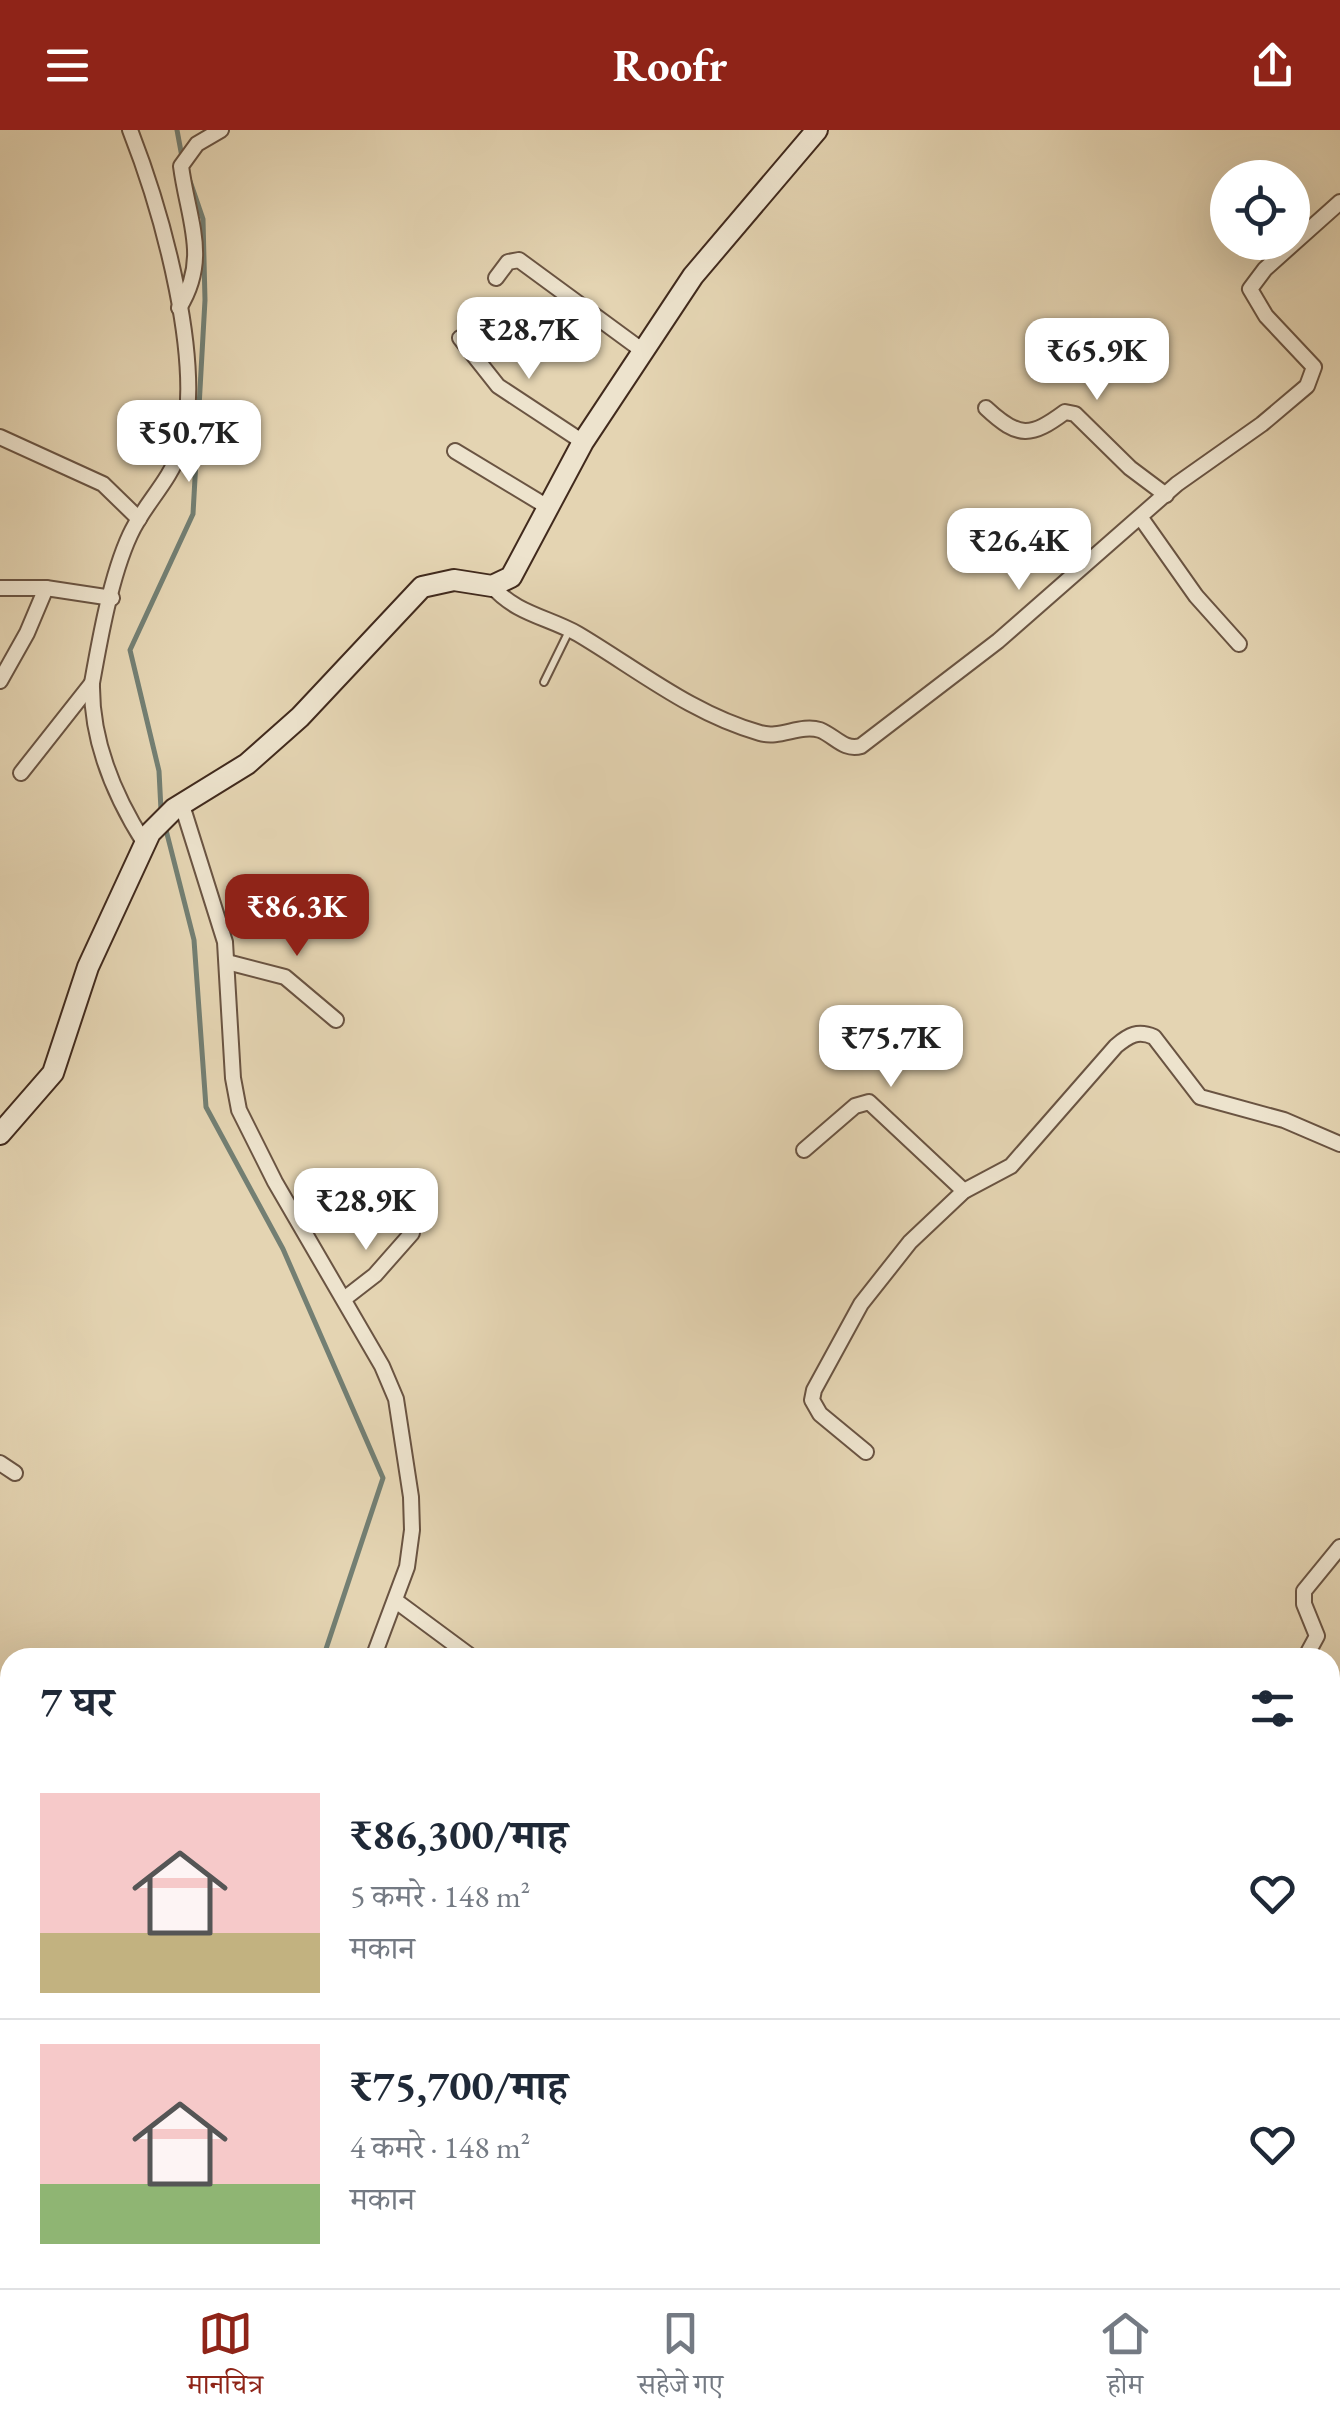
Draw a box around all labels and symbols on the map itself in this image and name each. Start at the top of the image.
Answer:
pin: ₹28.7K [448,297,610,382]
pin: ₹65.9K [1016,318,1178,403]
pin: ₹50.7K [108,400,270,485]
pin: ₹26.4K [938,508,1100,593]
pin: ₹86.3K [216,874,378,959]
pin: ₹75.7K [810,1005,972,1090]
pin: ₹28.9K [285,1168,447,1253]

